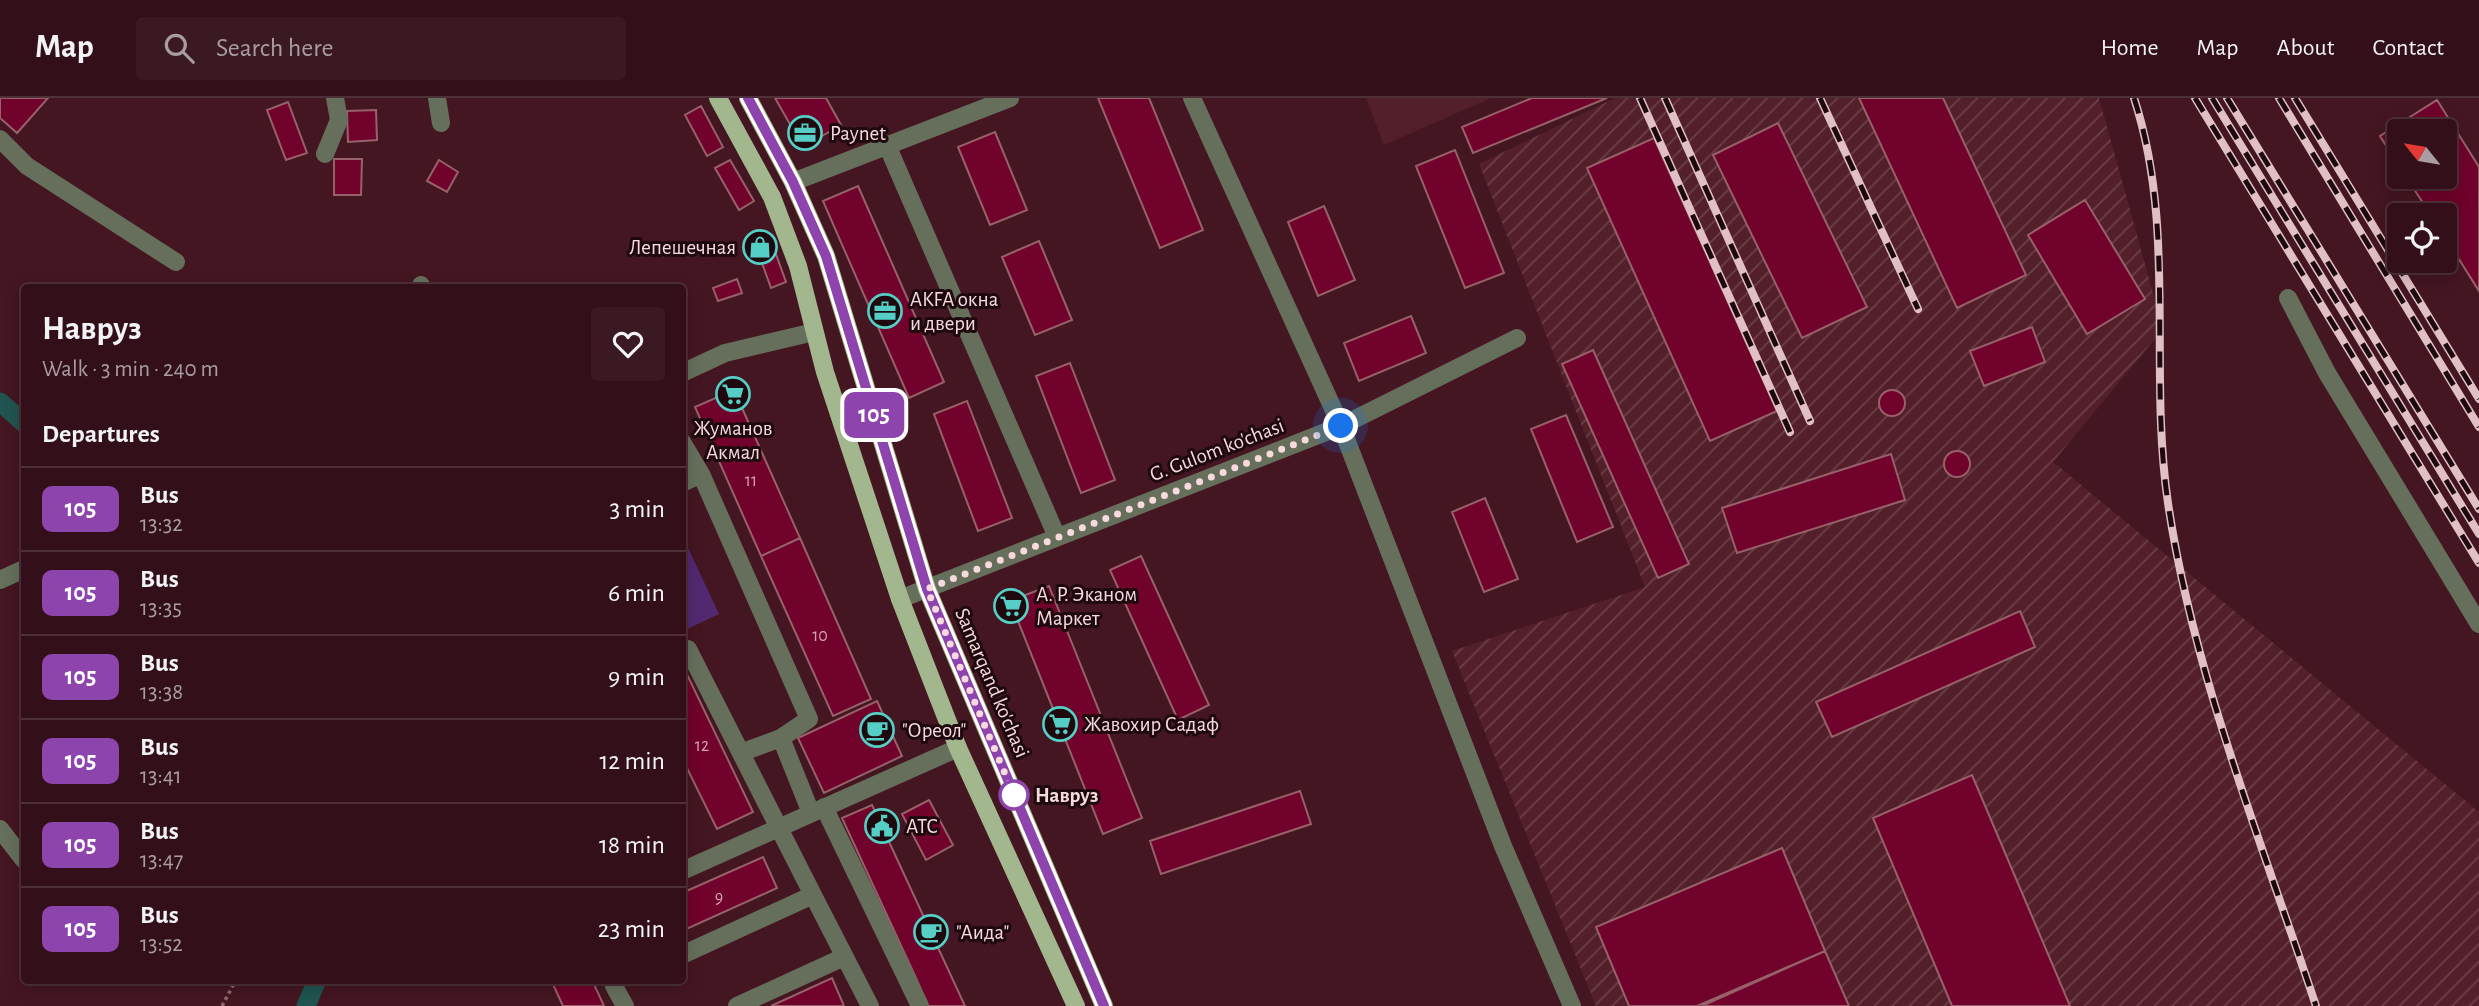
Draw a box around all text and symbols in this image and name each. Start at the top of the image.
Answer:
search box [136,17,626,80]
icon: search [160,29,198,67]
text: Map [35,31,94,64]
text: Search here [216,35,334,61]
text: Home [2101,36,2159,60]
text: Map [2197,36,2239,60]
text: About [2277,36,2334,60]
text: Contact [2372,36,2444,60]
office icon: Paynet [786,114,824,152]
north arrow [2387,119,2457,189]
map controls [2387,119,2457,273]
place label: Paynet [830,123,886,144]
button: locate [2387,203,2457,273]
shop icon: Лепешечная [741,228,779,266]
place label: Лепешечная [629,237,736,258]
place label: AKFA окна и двери [910,289,999,334]
office icon: AKFA окна и двери [866,292,904,330]
button: heart [591,307,665,381]
text: Навруз [42,313,142,346]
text: Walk · 3 min · 240 m [42,358,219,381]
supermarket icon: Жуманов Акмал [714,375,752,413]
line badge: 105 [834,392,914,438]
text: 105 [858,403,890,427]
your location [1323,408,1358,443]
street label: G. Gulom ko'chasi [1147,415,1287,485]
place label: Жуманов Акмал [694,418,772,463]
text: Departures [42,421,160,447]
house number: 11 [745,472,757,490]
text: Bus [140,482,179,508]
text: 3 min [609,496,665,522]
text: 105 [65,497,96,521]
text: 13:32 [140,513,183,536]
text: Bus [140,566,179,592]
text: 6 min [608,580,665,606]
text: 105 [65,581,96,605]
place label: А. Р. Эканом Маркет [1036,584,1137,629]
supermarket icon: А. Р. Эканом Маркет [992,587,1030,625]
text: 13:35 [140,597,182,620]
street label: Samarqand ko'chasi [951,605,1033,761]
house number: 10 [812,627,828,645]
text: Bus [140,650,179,676]
text: 9 min [608,664,665,690]
text: 105 [65,665,96,689]
text: 13:38 [140,681,183,704]
supermarket icon: Жавохир Садаф [1041,705,1079,743]
cafe icon: "Ореол" [858,711,896,749]
place label: Жавохир Садаф [1084,714,1219,735]
place label: "Ореол" [902,720,966,741]
text: Bus [140,734,179,760]
house number: 12 [695,737,709,755]
text: 12 min [599,748,665,774]
text: 105 [65,749,96,773]
text: 13:41 [140,765,182,788]
marker: Навруз [999,780,1029,810]
place label: Навруз [1035,785,1098,806]
public building icon: АТС [863,807,901,845]
place label: АТС [906,816,938,837]
text: Bus [140,818,179,844]
text: 18 min [599,832,665,858]
text: 105 [65,833,96,857]
text: 13:47 [140,849,183,872]
house number: 9 [715,889,723,907]
text: Bus [140,902,179,928]
cafe icon: "Аида" [912,913,950,951]
text: 23 min [598,916,665,942]
text: 105 [65,917,96,941]
place label: "Аида" [956,922,1009,943]
text: 13:52 [140,933,183,956]

